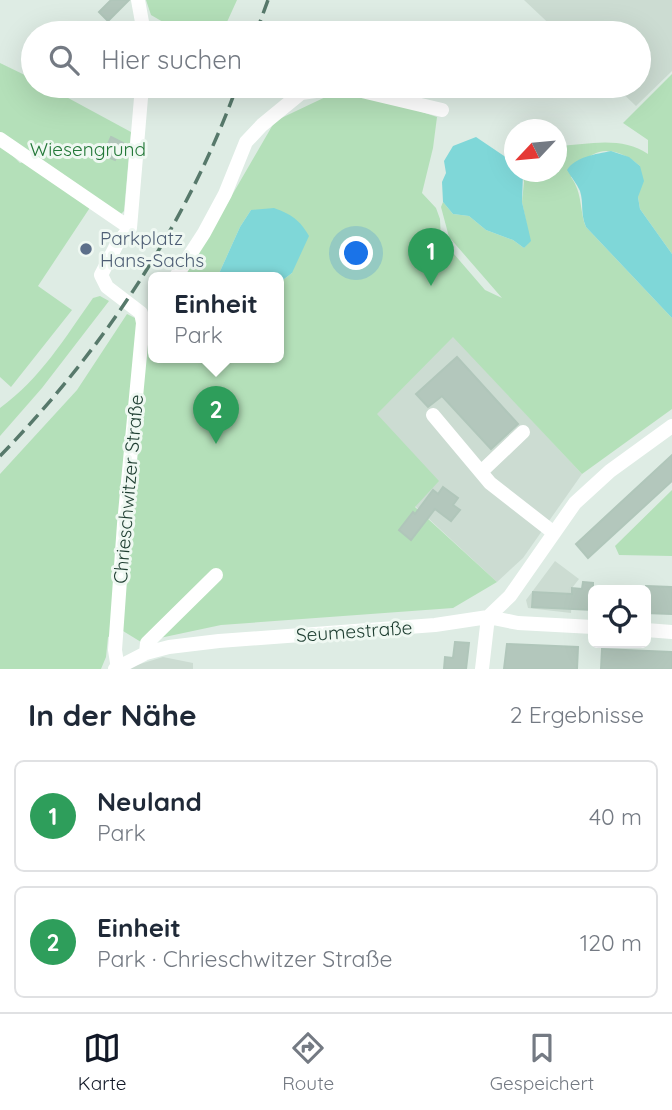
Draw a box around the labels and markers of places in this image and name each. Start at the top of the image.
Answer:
place label: Parkplatz Hans-Sachs [100,226,204,272]
pin: 1 [408,228,454,286]
marker: Parkplatz Hans-Sachs [78,241,94,257]
pin: 2 [193,386,239,444]

